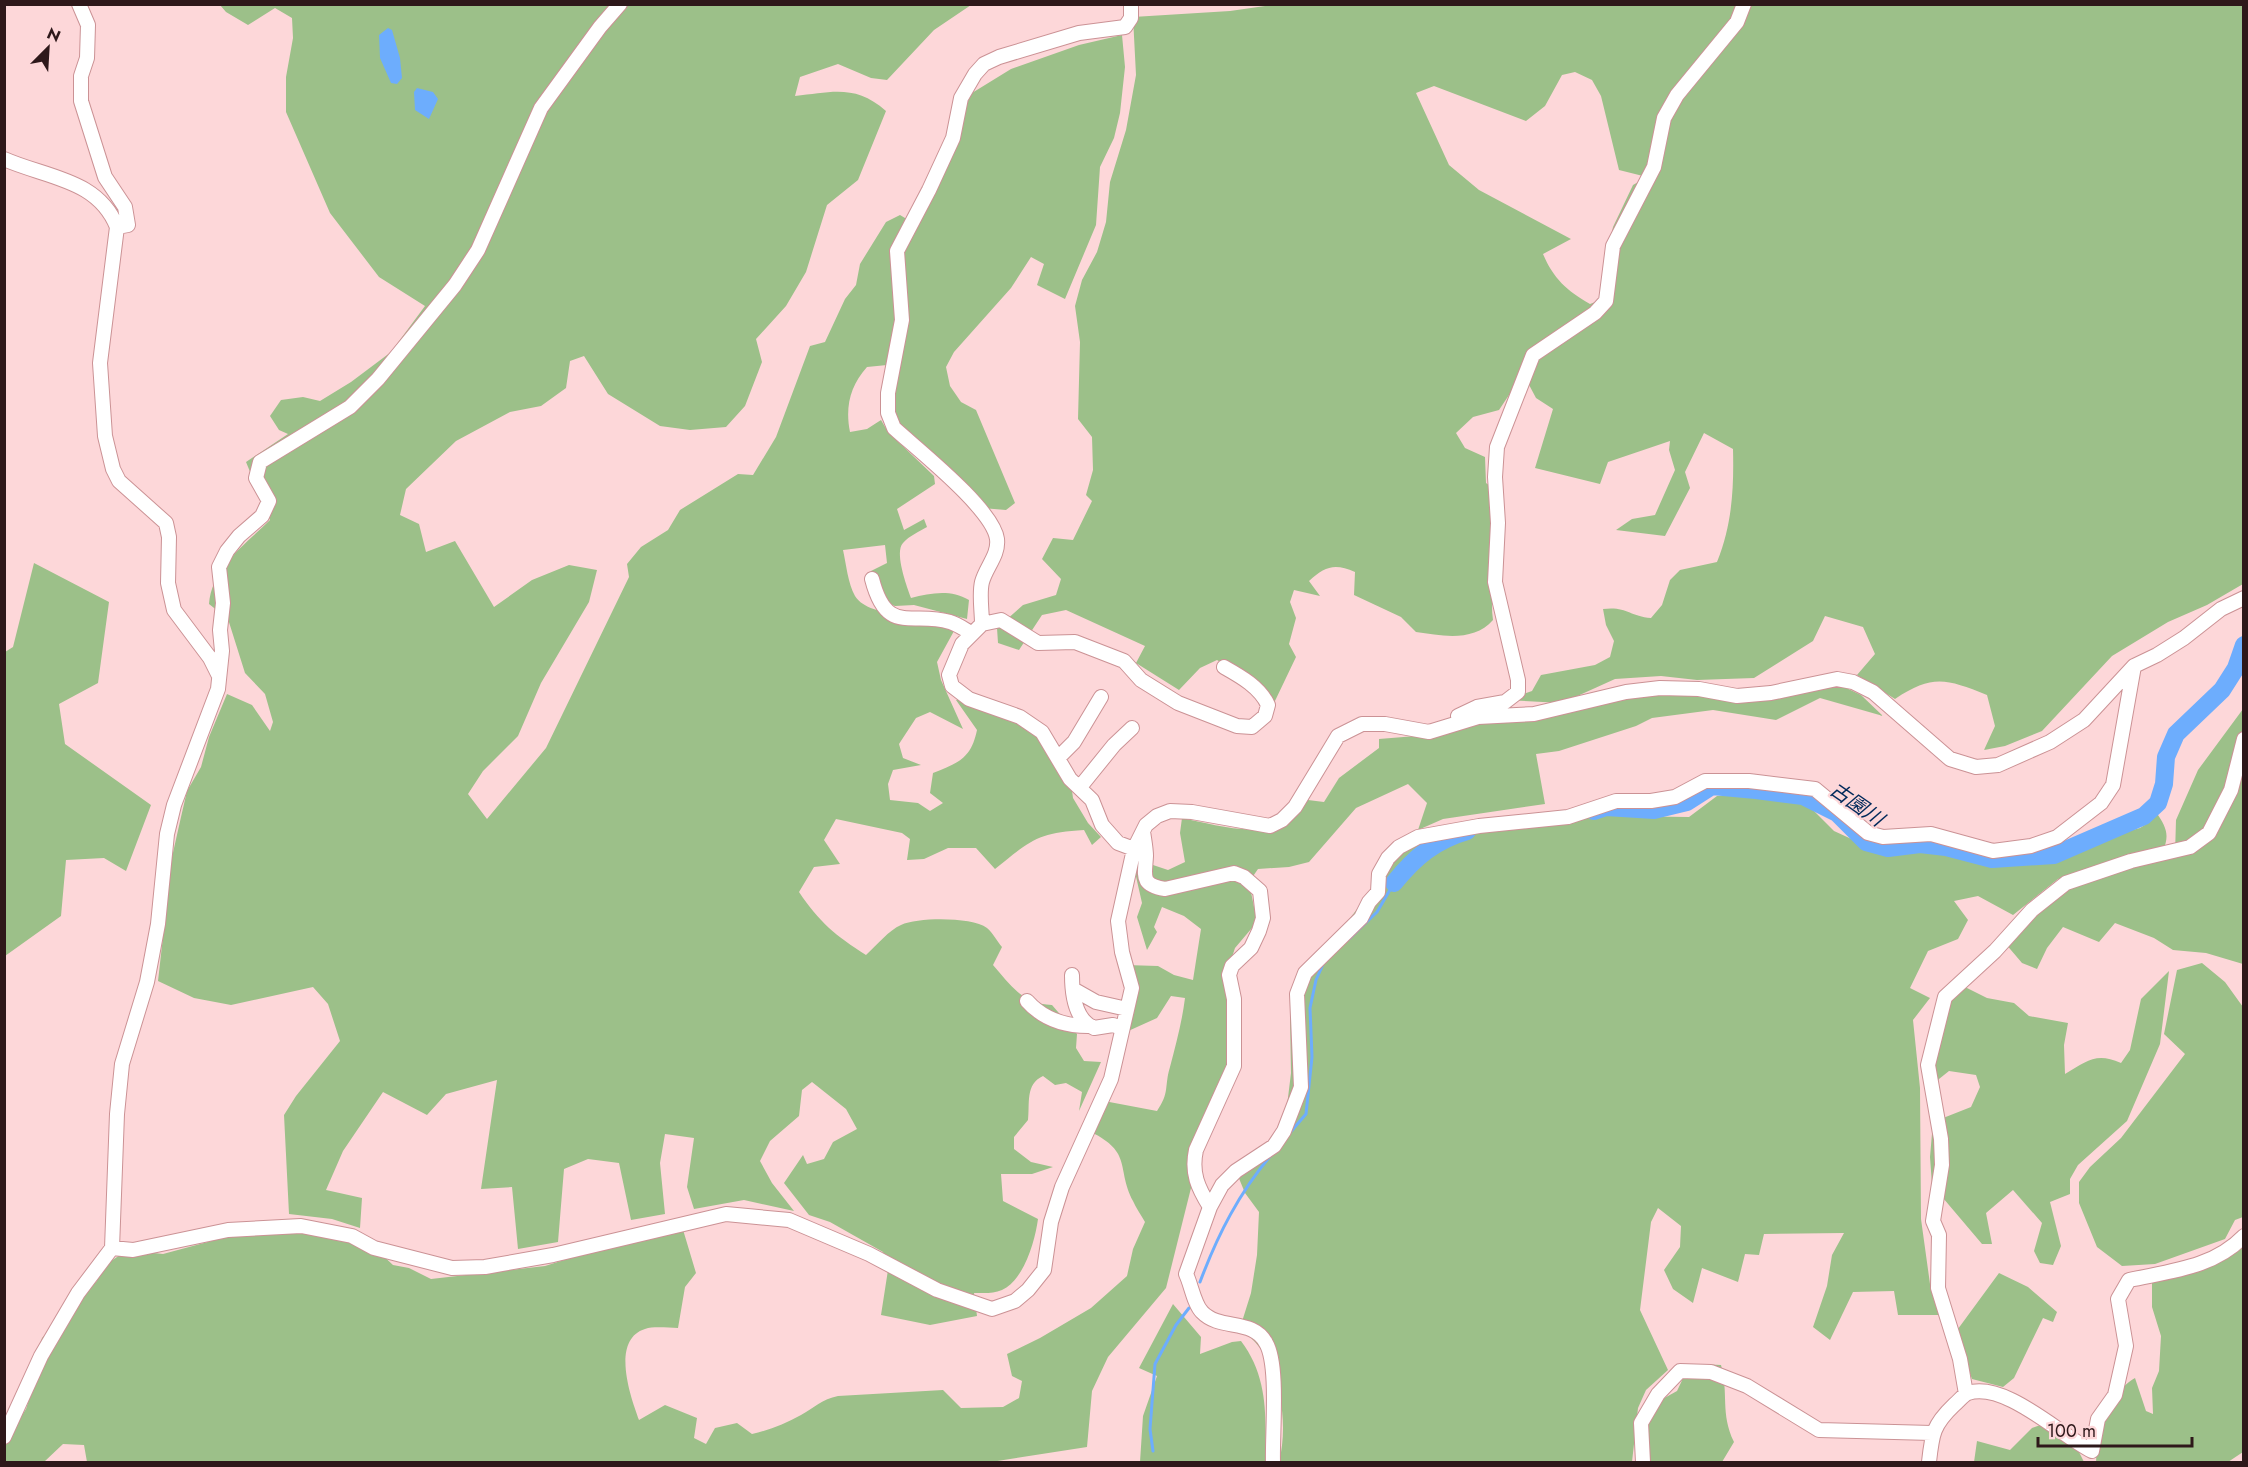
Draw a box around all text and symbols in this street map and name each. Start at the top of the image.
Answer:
north arrow [18,18,78,78]
text: N [43,22,64,48]
water label: 古園川 [1824,775,1891,835]
scale bar [2038,1410,2192,1448]
text: 100 m [2047,1418,2096,1444]

